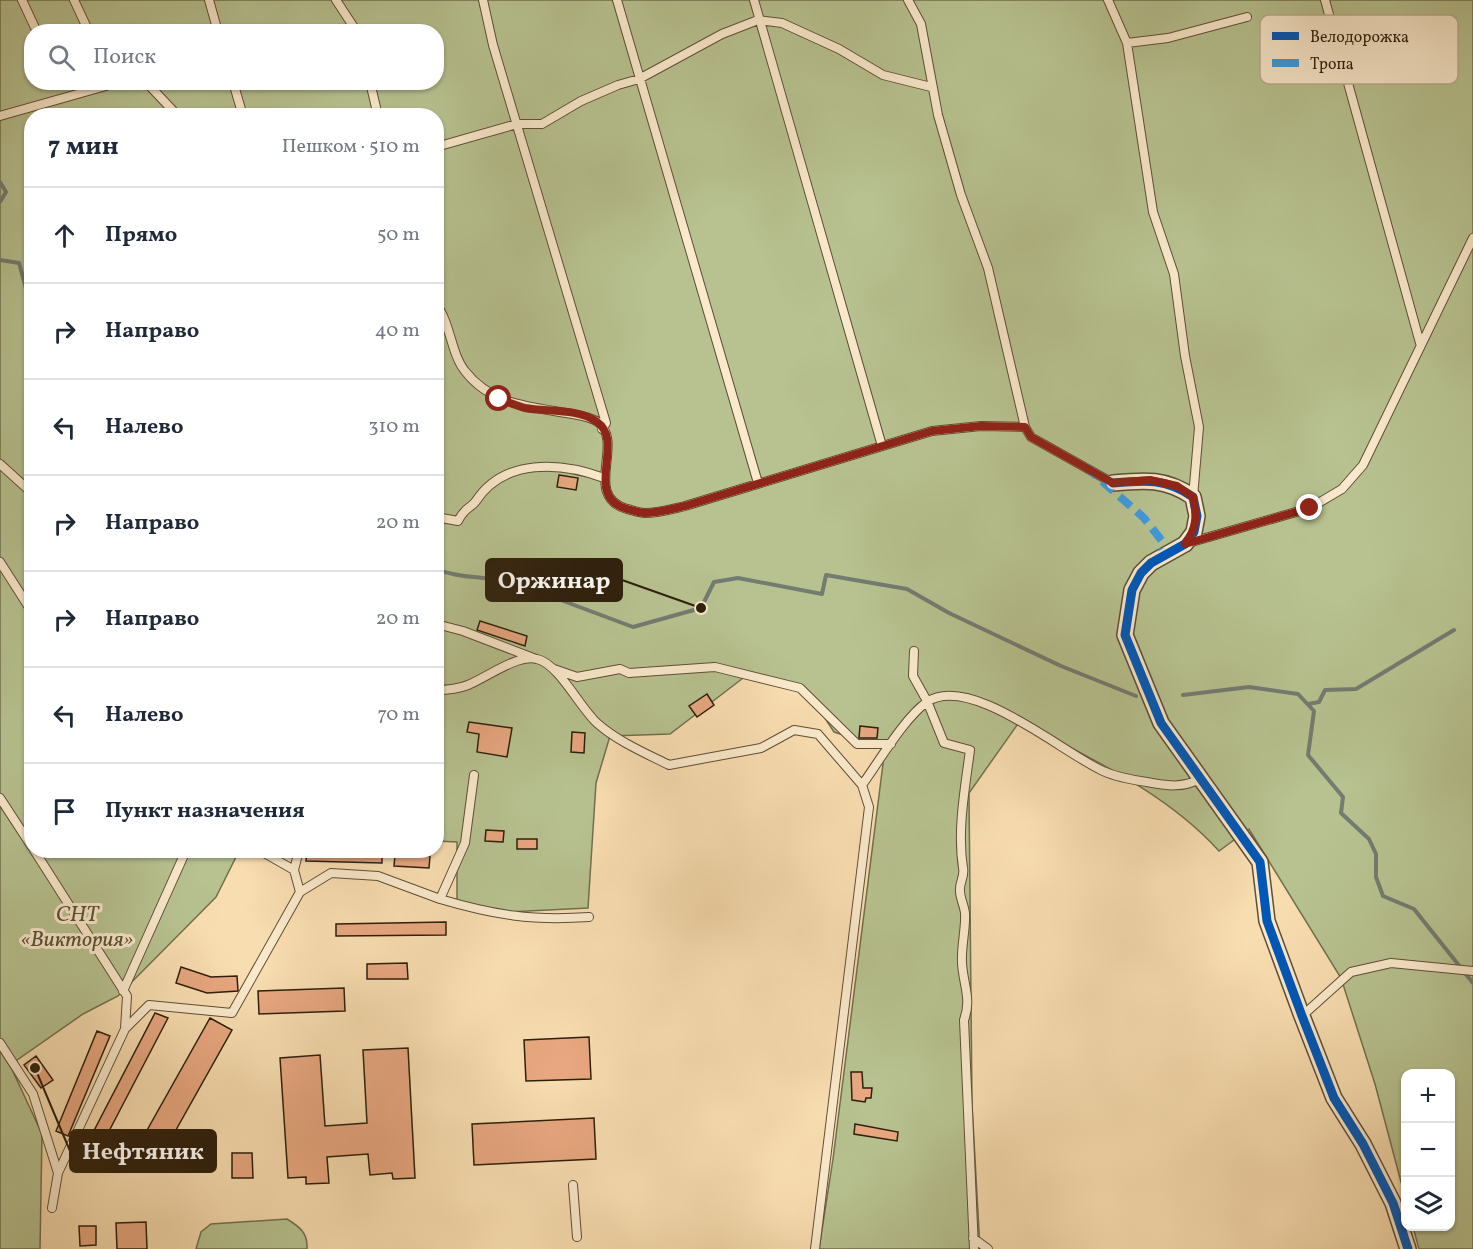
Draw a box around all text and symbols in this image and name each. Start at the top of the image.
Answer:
legend [1260,15,1458,84]
search box [24,24,444,90]
text: Велодорожка [1310,27,1409,49]
icon: search [45,41,78,74]
text: Поиск [93,42,156,73]
text: Тропа [1310,54,1354,76]
text: 7 мин [48,129,119,165]
text: Пешком · 510 m [282,133,420,161]
icon: ahead [48,219,81,252]
text: Прямо [105,220,177,251]
text: 50 m [377,221,420,249]
icon: right [48,315,81,348]
text: Направо [105,316,199,347]
text: 40 m [375,317,420,345]
route start [485,385,511,411]
icon: left [48,411,81,444]
text: Налево [105,412,184,443]
text: 310 m [368,413,420,441]
route end [1296,494,1322,520]
icon: right [48,507,81,540]
text: Направо [105,508,199,539]
text: 20 m [376,509,420,537]
callout: Оржинар [486,559,622,601]
text: Оржинар [498,565,610,599]
icon: right [48,603,81,636]
text: Направо [105,604,199,635]
text: 20 m [376,605,420,633]
icon: left [48,699,81,732]
text: Налево [105,700,184,731]
text: 70 m [377,701,420,729]
icon: arrive [48,795,81,828]
text: Пункт назначения [105,796,305,827]
park label: СНТ «Виктория» [21,900,133,956]
map controls [1401,1069,1455,1231]
button: + [1401,1069,1455,1123]
button: − [1401,1123,1455,1177]
callout: Нефтяник [70,1130,216,1172]
text: Нефтяник [82,1136,204,1170]
button: layers [1401,1177,1455,1231]

